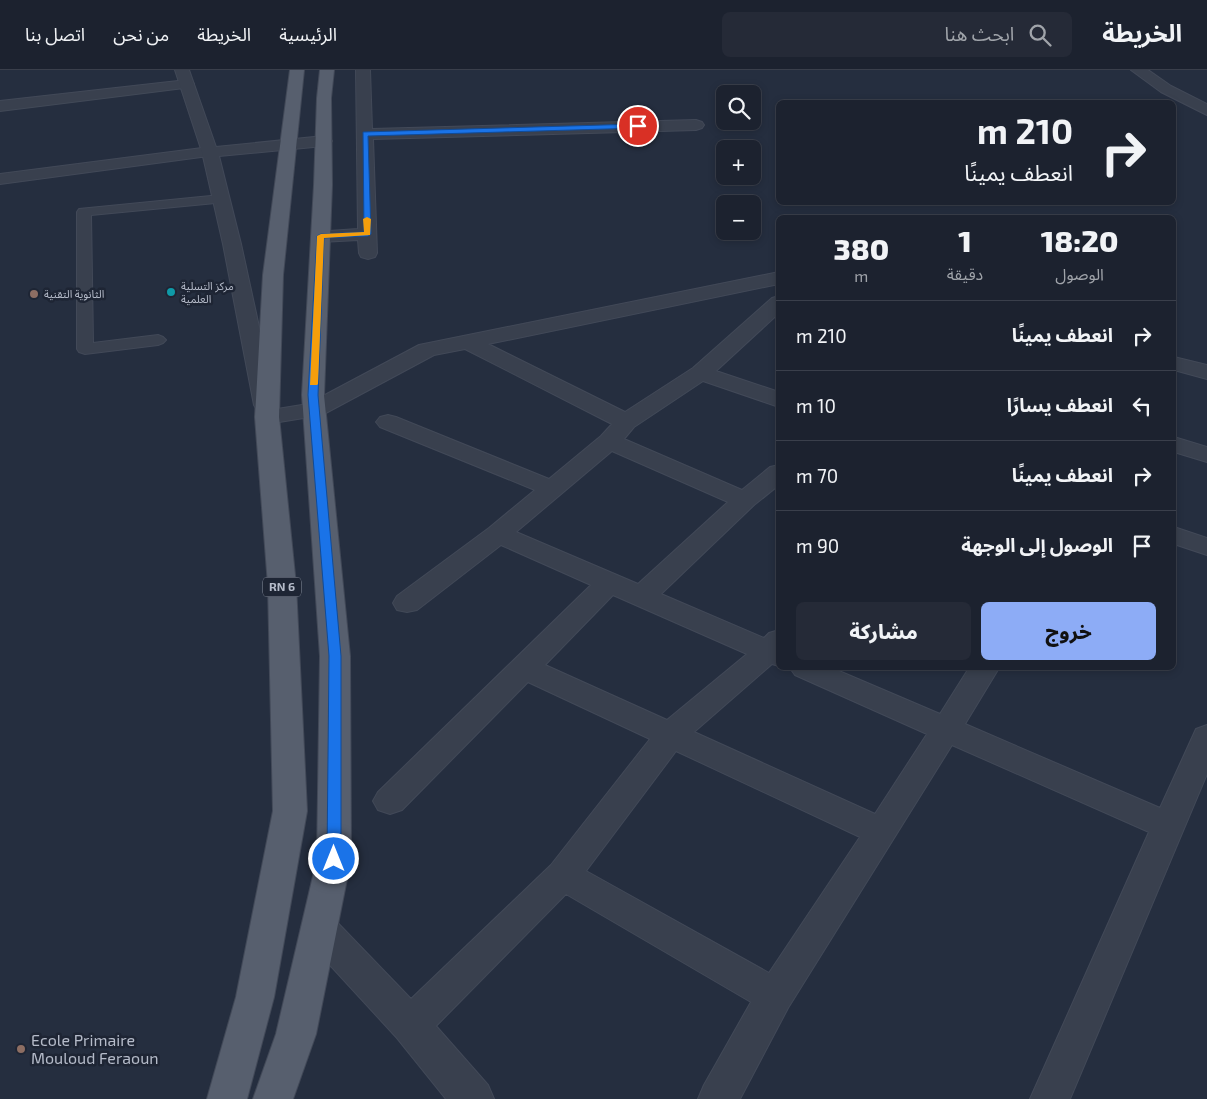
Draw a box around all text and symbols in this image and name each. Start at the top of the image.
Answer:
search box [722,12,1072,57]
text: الخريطة [1102,18,1182,47]
icon: search [1026,21,1054,49]
text: ابحث هنا [945,22,1014,45]
text: اتصل بنا [25,23,85,45]
text: من نحن [113,23,169,45]
text: الخريطة [197,23,251,45]
text: الرئيسية [279,23,337,45]
map controls [716,85,761,240]
button: search [716,85,761,130]
pin [617,105,659,147]
text: 210 m [977,109,1073,151]
icon: arrive [624,112,652,140]
icon: right [1091,120,1156,185]
button: + [716,140,761,185]
text: انعطف يمينًا [964,159,1073,185]
button: − [716,195,761,240]
text: 1 [958,222,972,258]
text: 18:20 [1041,222,1118,258]
text: 380 [834,230,889,266]
text: دقيقة [947,264,983,283]
text: الوصول [1055,264,1104,283]
text: m [854,266,868,285]
place label: مركز التسلية العلمية [181,279,234,306]
marker: مركز التسلية العلمية [165,286,177,298]
place label: الثانوية التقنية [44,287,104,301]
marker: الثانوية التقنية [28,288,40,300]
icon: right [1128,322,1156,350]
text: انعطف يمينًا [1012,323,1113,346]
text: 210 m [796,324,847,347]
icon: left [1128,392,1156,420]
text: انعطف يسارًا [1007,393,1113,416]
text: 10 m [796,394,836,417]
icon: right [1128,462,1156,490]
text: انعطف يمينًا [1012,463,1113,486]
text: 70 m [796,464,838,487]
icon: arrive [1128,532,1156,560]
text: الوصول إلى الوجهة [961,533,1113,556]
text: 90 m [796,534,839,557]
road number: RN 6 [263,578,301,596]
button: مشاركة [796,602,971,660]
button: خروج [981,602,1156,660]
position arrow [307,832,359,884]
place label: Ecole Primaire Mouloud Feraoun [31,1030,159,1067]
marker: Ecole Primaire Mouloud Feraoun [15,1043,27,1055]

